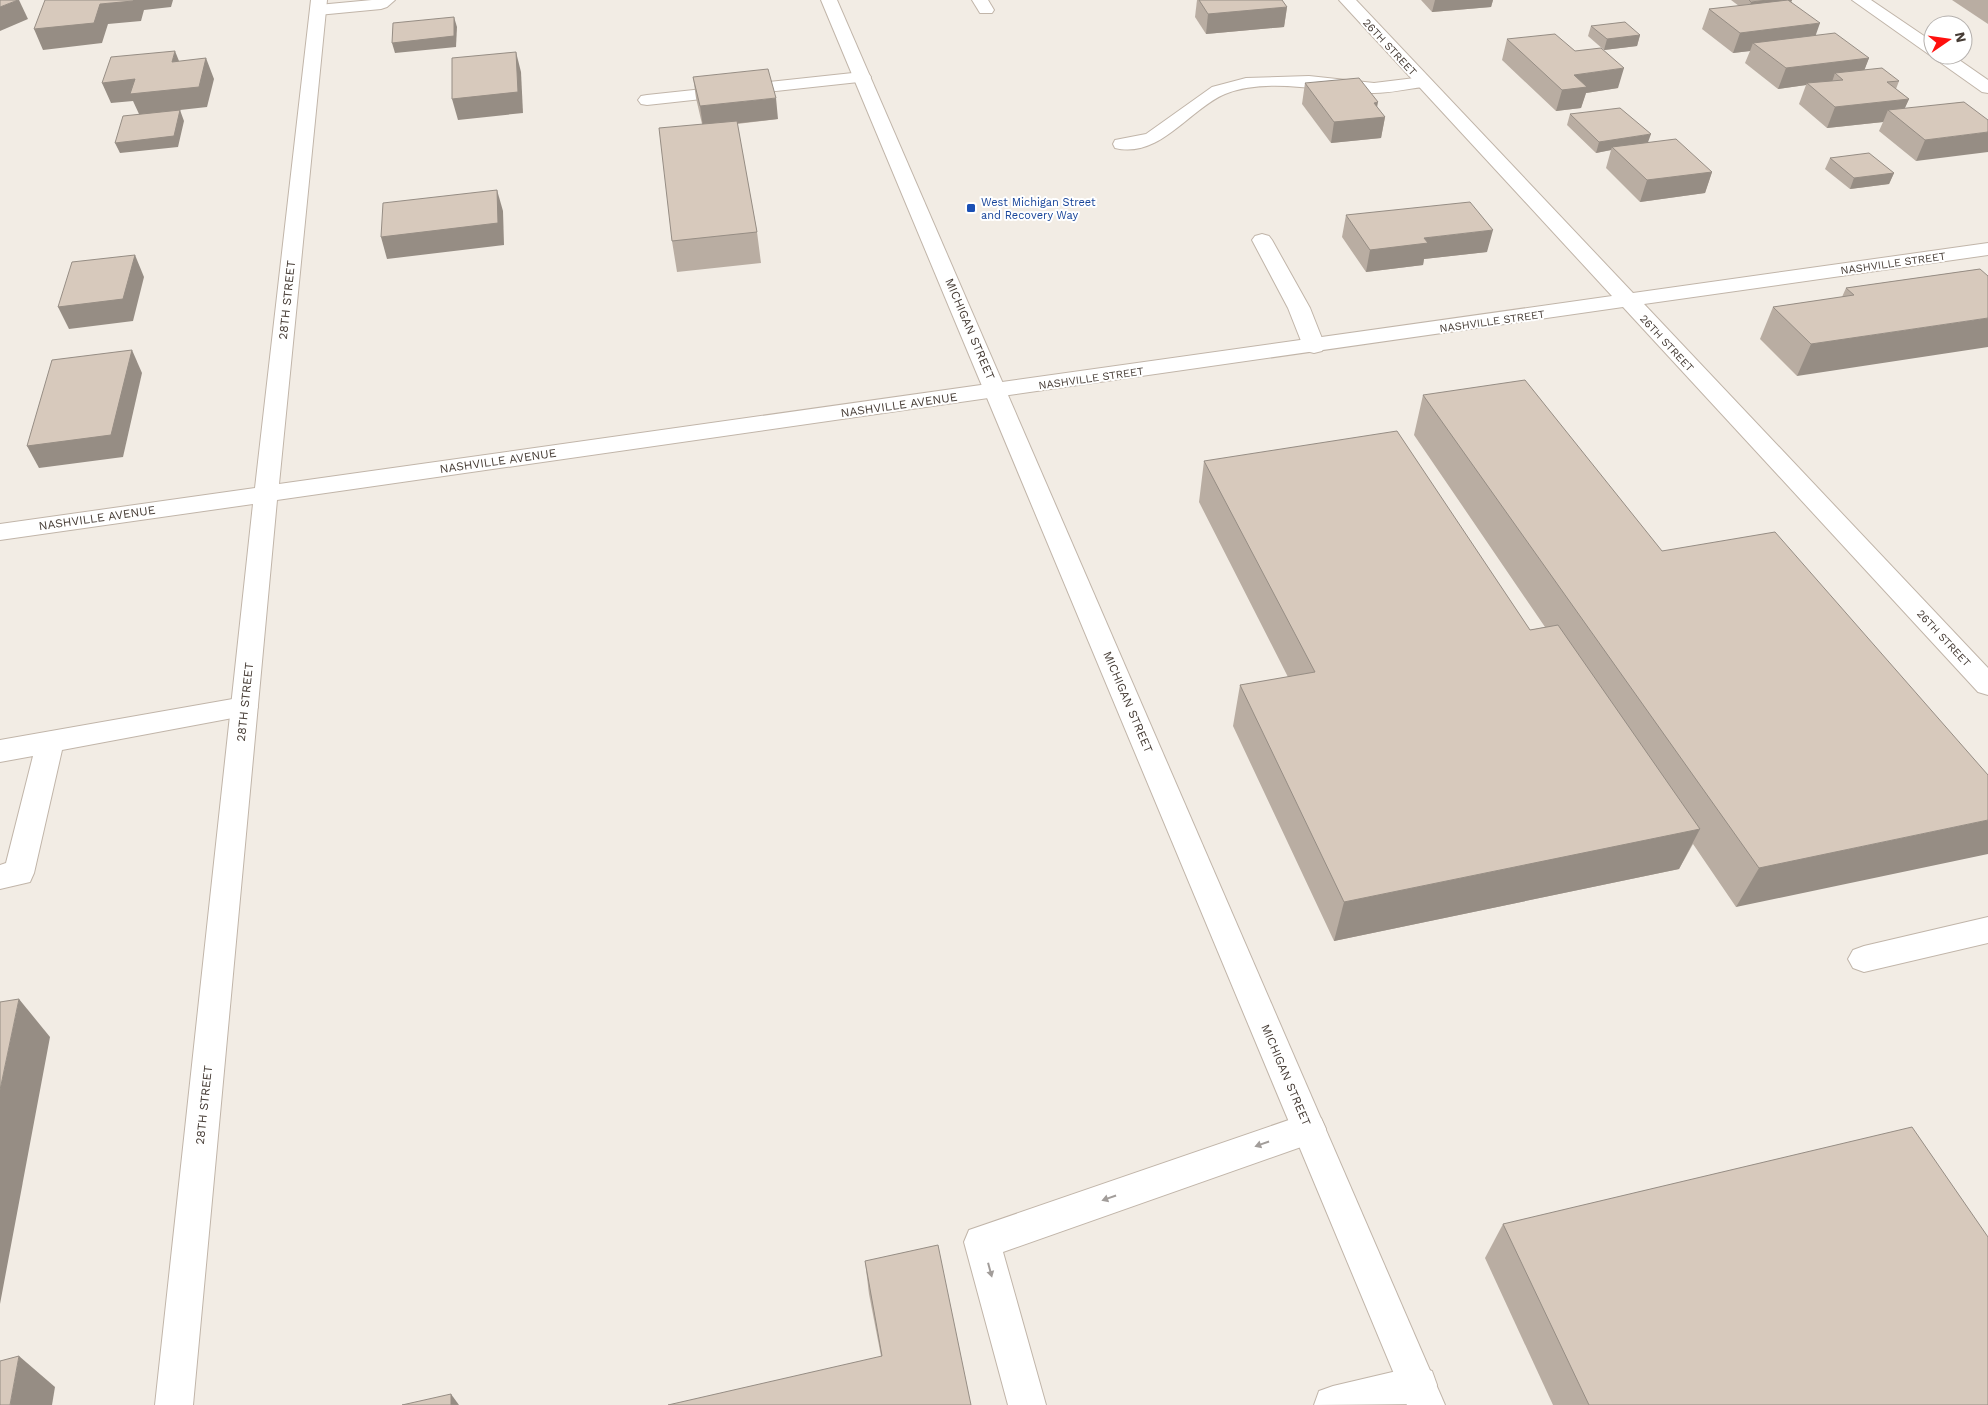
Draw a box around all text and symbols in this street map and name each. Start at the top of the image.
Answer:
north arrow [1923,15,1973,65]
street label: 26TH STREET [1360,16,1419,79]
text: N [1952,30,1970,44]
place label: West Michigan Street and Recovery Way [981,196,1096,222]
marker: West Michigan Street and Recovery Way [965,202,977,214]
street label: NASHVILLE STREET [1840,250,1947,277]
street label: 28TH STREET [276,260,298,340]
street label: MICHIGAN STREET [942,276,998,382]
street label: NASHVILLE STREET [1439,308,1546,335]
street label: 26TH STREET [1637,312,1696,375]
street label: NASHVILLE STREET [1038,365,1145,392]
street label: NASHVILLE AVENUE [840,390,959,420]
street label: NASHVILLE AVENUE [439,446,558,476]
street label: NASHVILLE AVENUE [38,503,157,533]
street label: 26TH STREET [1914,607,1973,670]
street label: MICHIGAN STREET [1100,649,1156,755]
street label: 28TH STREET [234,662,256,742]
street label: MICHIGAN STREET [1258,1022,1314,1128]
street label: 28TH STREET [193,1065,215,1145]
one-way arrow [1255,1141,1270,1149]
one-way arrow [1101,1194,1116,1202]
one-way arrow [986,1262,994,1277]

